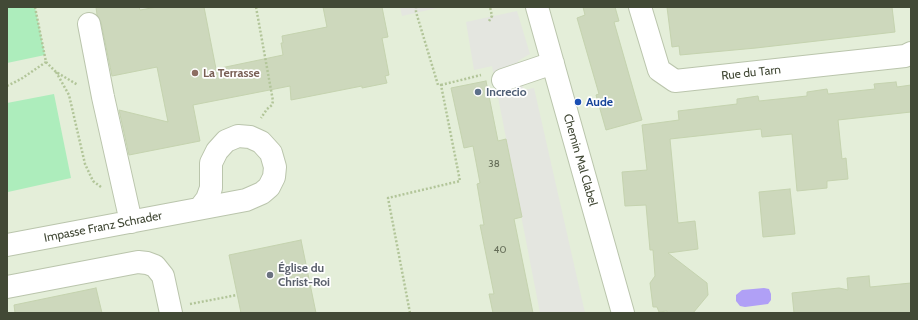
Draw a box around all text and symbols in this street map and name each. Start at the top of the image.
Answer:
street label: Rue du Tarn [721,63,781,83]
place label: La Terrasse [203,66,260,80]
marker: La Terrasse [190,68,200,78]
place label: Increcio [486,85,527,99]
marker: Increcio [473,87,483,97]
place label: Aude [586,95,613,109]
marker: Aude [573,97,583,107]
street label: Chemin Mal Clabel [560,112,600,208]
house number: 38 [488,158,500,170]
street label: Impasse Franz Schrader [43,208,163,246]
house number: 40 [494,244,506,256]
place label: Église du Christ-Roi [278,261,330,289]
marker: Église du Christ-Roi [265,270,275,280]

